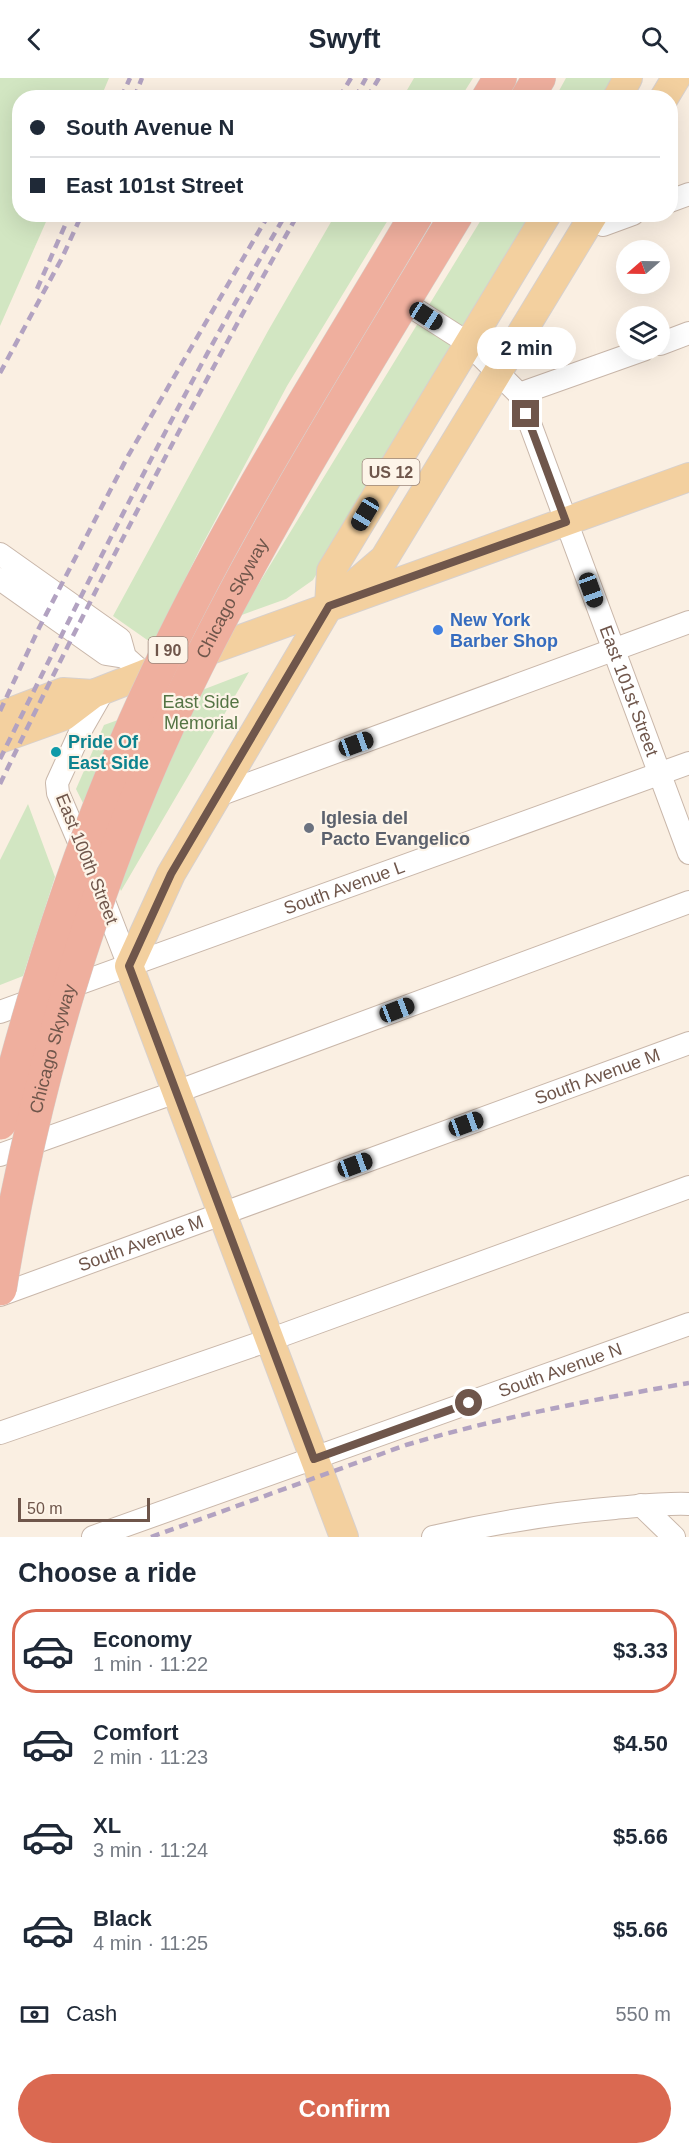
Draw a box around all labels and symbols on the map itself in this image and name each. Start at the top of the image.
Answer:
north arrow [616,240,670,294]
car [406,299,446,333]
callout: 2 min [476,327,576,369]
route end [512,400,539,427]
road number: US 12 [362,459,420,485]
car [348,494,382,534]
street label: Chicago Skyway [192,535,272,662]
car [576,570,606,610]
place label: New York Barber Shop [450,610,558,651]
marker: New York Barber Shop [431,623,445,637]
street label: East 101st Street [596,623,662,759]
road number: I 90 [148,637,188,663]
park label: East Side Memorial [162,692,240,733]
car [336,729,376,759]
place label: Pride Of East Side [68,732,149,773]
marker: Pride Of East Side [49,745,63,759]
street label: East 100th Street [52,791,122,927]
place label: Iglesia del Pacto Evangelico [321,808,470,849]
marker: Iglesia del Pacto Evangelico [302,821,316,835]
street label: South Avenue L [281,857,407,919]
street label: Chicago Skyway [26,982,80,1116]
car [377,995,417,1025]
street label: South Avenue M [532,1045,663,1109]
car [446,1109,486,1139]
car [335,1150,375,1180]
street label: South Avenue M [76,1211,206,1276]
street label: South Avenue N [496,1339,625,1401]
route start [455,1389,482,1416]
scale bar [18,1495,150,1522]

